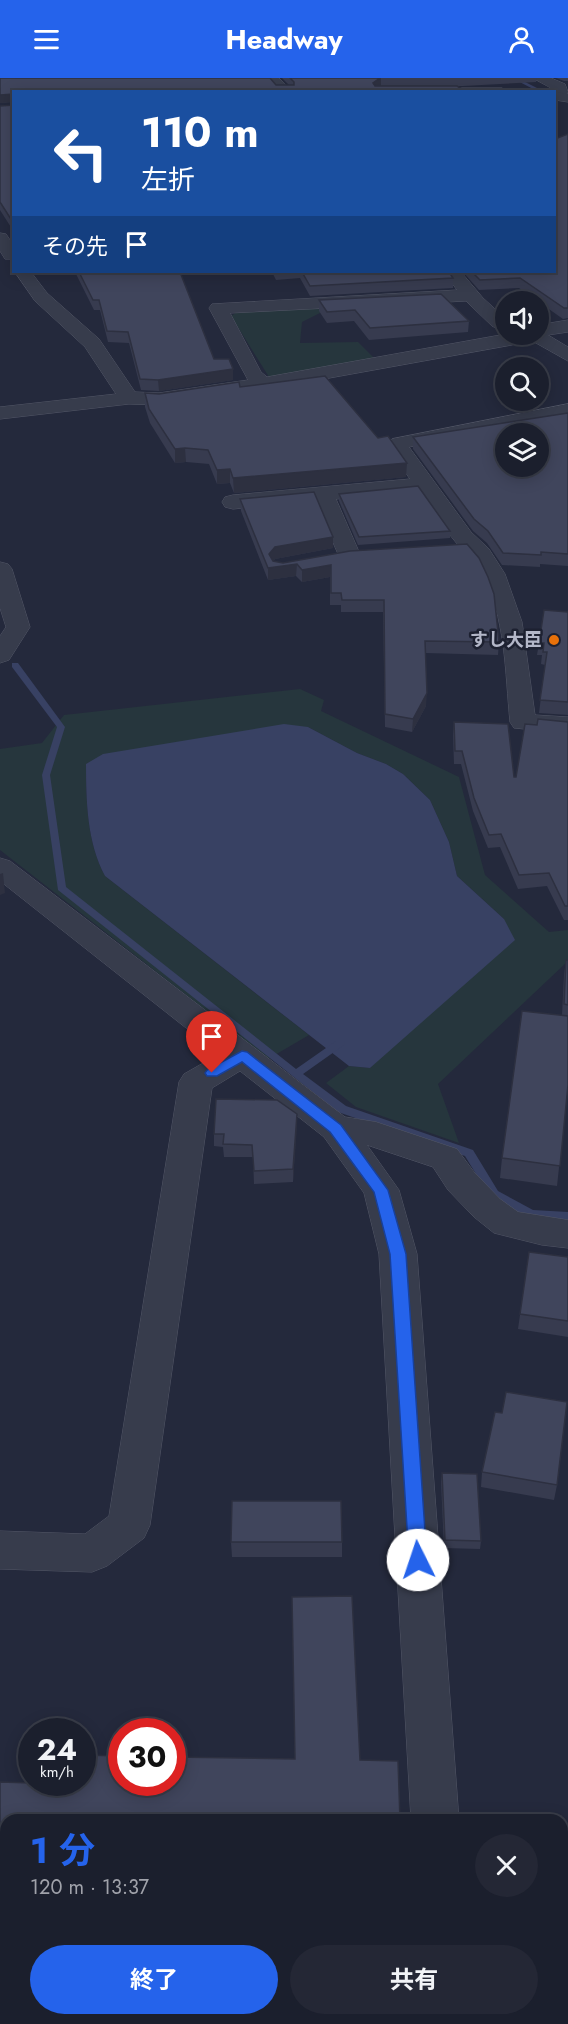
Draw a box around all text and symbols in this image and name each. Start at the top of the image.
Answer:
text: Headway [226,20,342,59]
icon: menu [30,23,63,56]
icon: person [505,23,538,56]
text: 110 m [141,102,259,163]
icon: left [42,114,120,192]
text: 左折 [141,160,195,199]
icon: arrive [120,228,153,261]
text: その先 [42,230,108,262]
map controls [495,291,549,477]
button: sound [495,291,549,345]
button: search [495,357,549,411]
button: layers [495,423,549,477]
place label: すし大臣 [470,627,542,653]
marker: すし大臣 [547,633,561,647]
pin [186,1011,237,1073]
icon: arrive [195,1020,228,1053]
position arrow [386,1528,450,1592]
speed limit sign: 30 [108,1718,186,1796]
text: 24 [37,1728,77,1771]
text: km/h [40,1761,74,1783]
text: 1 分 [30,1824,95,1876]
button: close [475,1834,538,1897]
text: 120 m · 13:37 [30,1873,149,1902]
button: 終了 [30,1945,278,2014]
button: 共有 [290,1945,538,2014]

